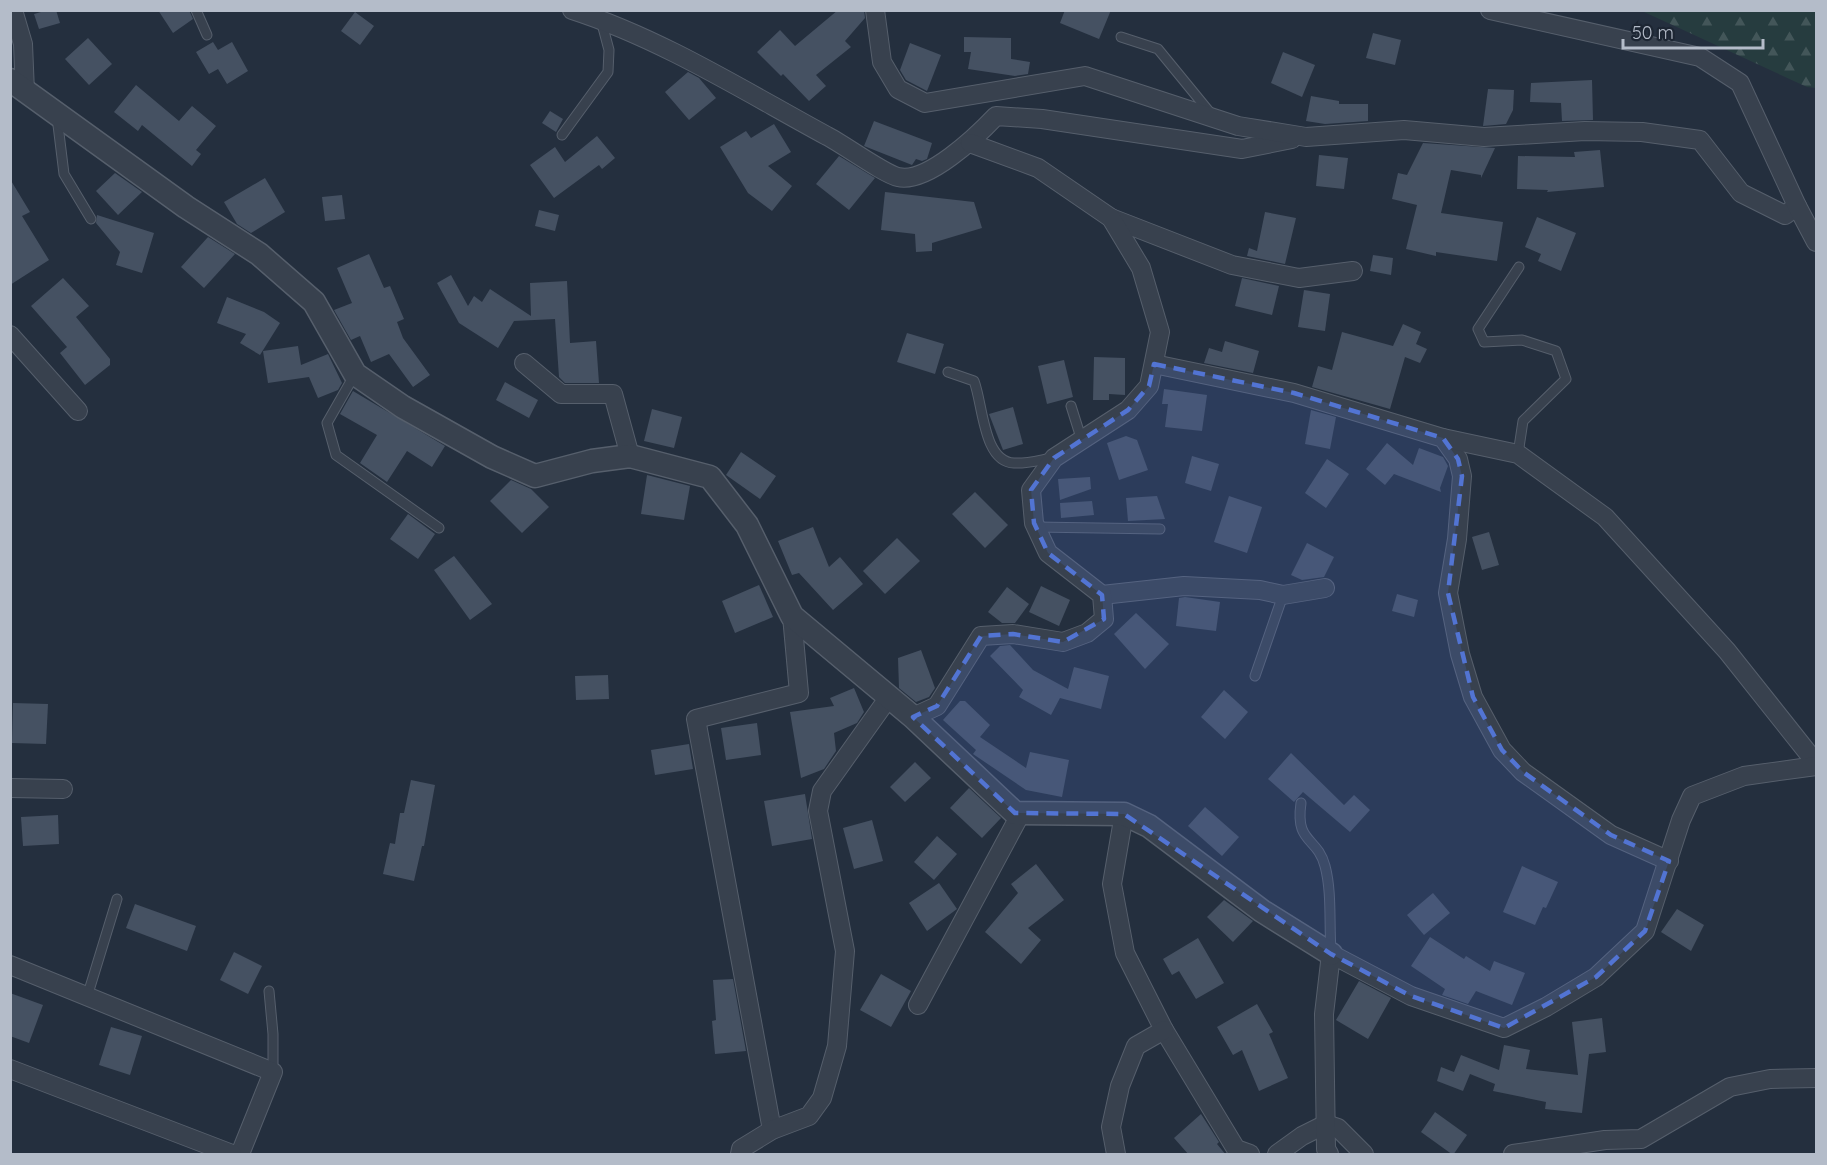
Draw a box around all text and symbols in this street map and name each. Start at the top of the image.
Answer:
scale bar [1623,12,1762,50]
text: 50 m [1632,21,1674,44]

